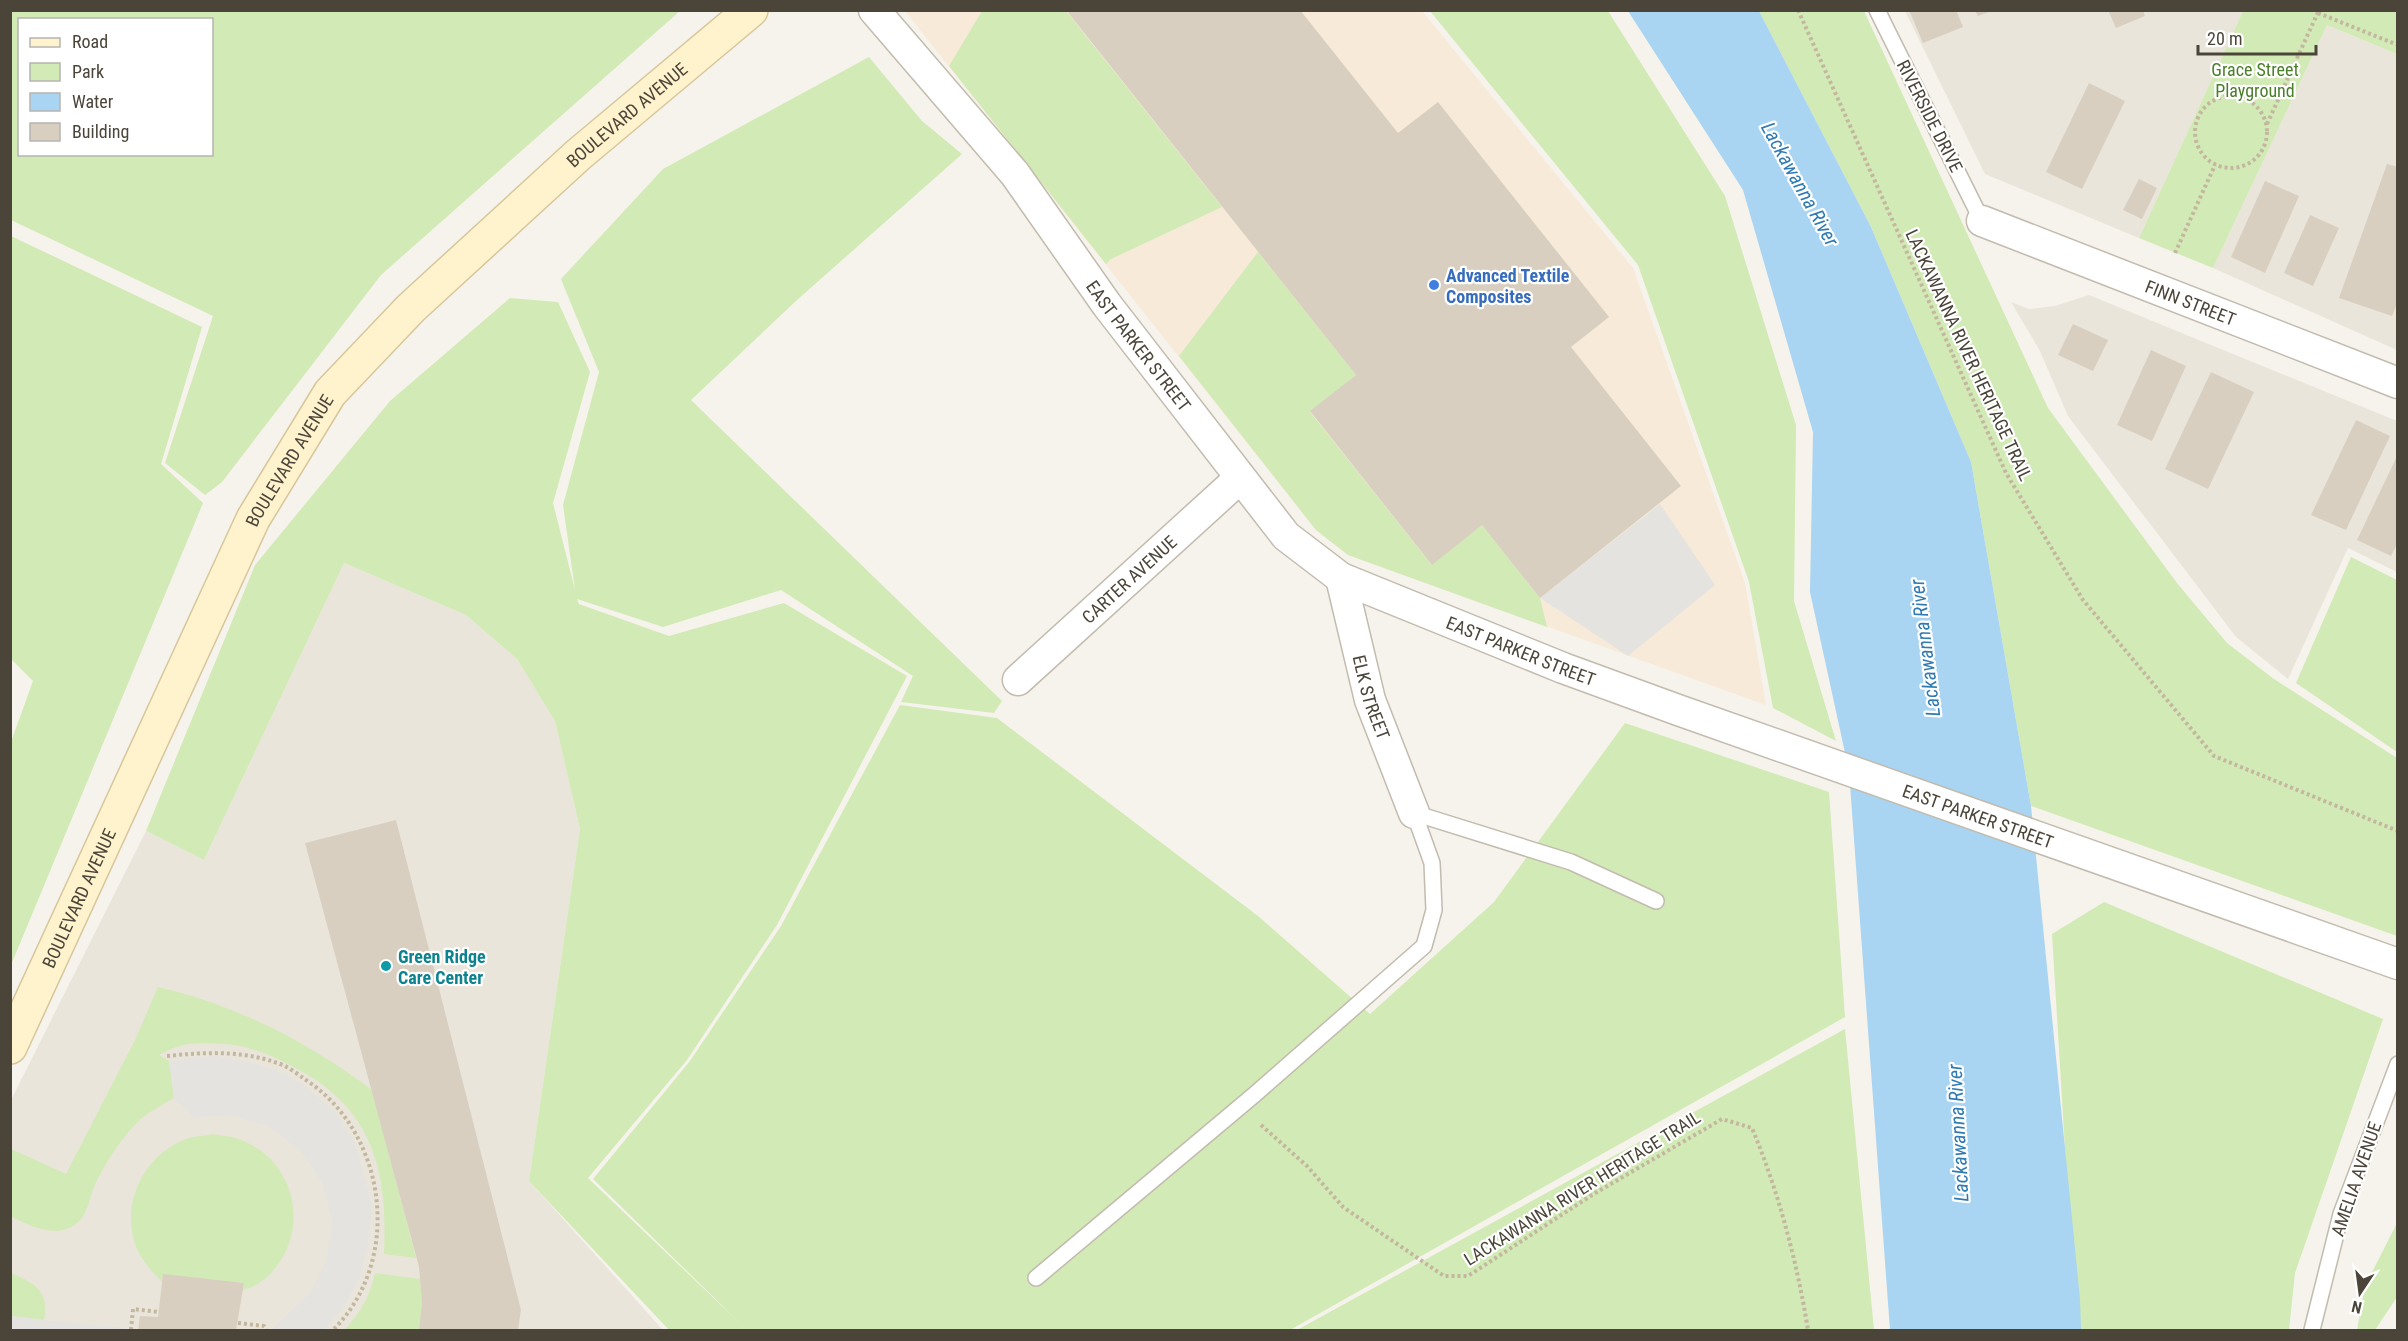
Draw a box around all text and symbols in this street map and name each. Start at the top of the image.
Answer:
legend [18,18,213,156]
scale bar [2198,18,2316,56]
text: 20 m [2207,28,2242,49]
text: Road [72,31,108,52]
street label: RIVERSIDE DRIVE [1893,56,1967,176]
street label: BOULEVARD AVENUE [562,58,691,171]
park label: Grace Street Playground [2211,59,2299,101]
text: Park [72,61,104,82]
text: Water [72,91,114,112]
water label: Lackawanna River [1756,118,1844,251]
text: Building [72,121,129,142]
street label: LACKAWANNA RIVER HERITAGE TRAIL [1901,226,2037,484]
place label: Advanced Textile Composites [1446,265,1570,307]
street label: FINN STREET [2142,275,2239,329]
street label: EAST PARKER STREET [1082,276,1196,415]
marker: Advanced Textile Composites [1427,278,1441,292]
street label: BOULEVARD AVENUE [241,390,337,530]
street label: CARTER AVENUE [1077,531,1181,627]
water label: Lackawanna River [1905,577,1945,718]
street label: EAST PARKER STREET [1443,611,1599,690]
street label: ELK STREET [1349,653,1395,742]
street label: EAST PARKER STREET [1900,780,2056,852]
street label: BOULEVARD AVENUE [37,825,120,971]
place label: Green Ridge Care Center [398,946,486,988]
marker: Green Ridge Care Center [379,959,393,973]
water label: Lackawanna River [1942,1062,1974,1203]
street label: LACKAWANNA RIVER HERITAGE TRAIL [1460,1106,1704,1270]
street label: AMELIA AVENUE [2327,1119,2385,1239]
north arrow [2330,1263,2390,1323]
text: N [2350,1297,2364,1317]

